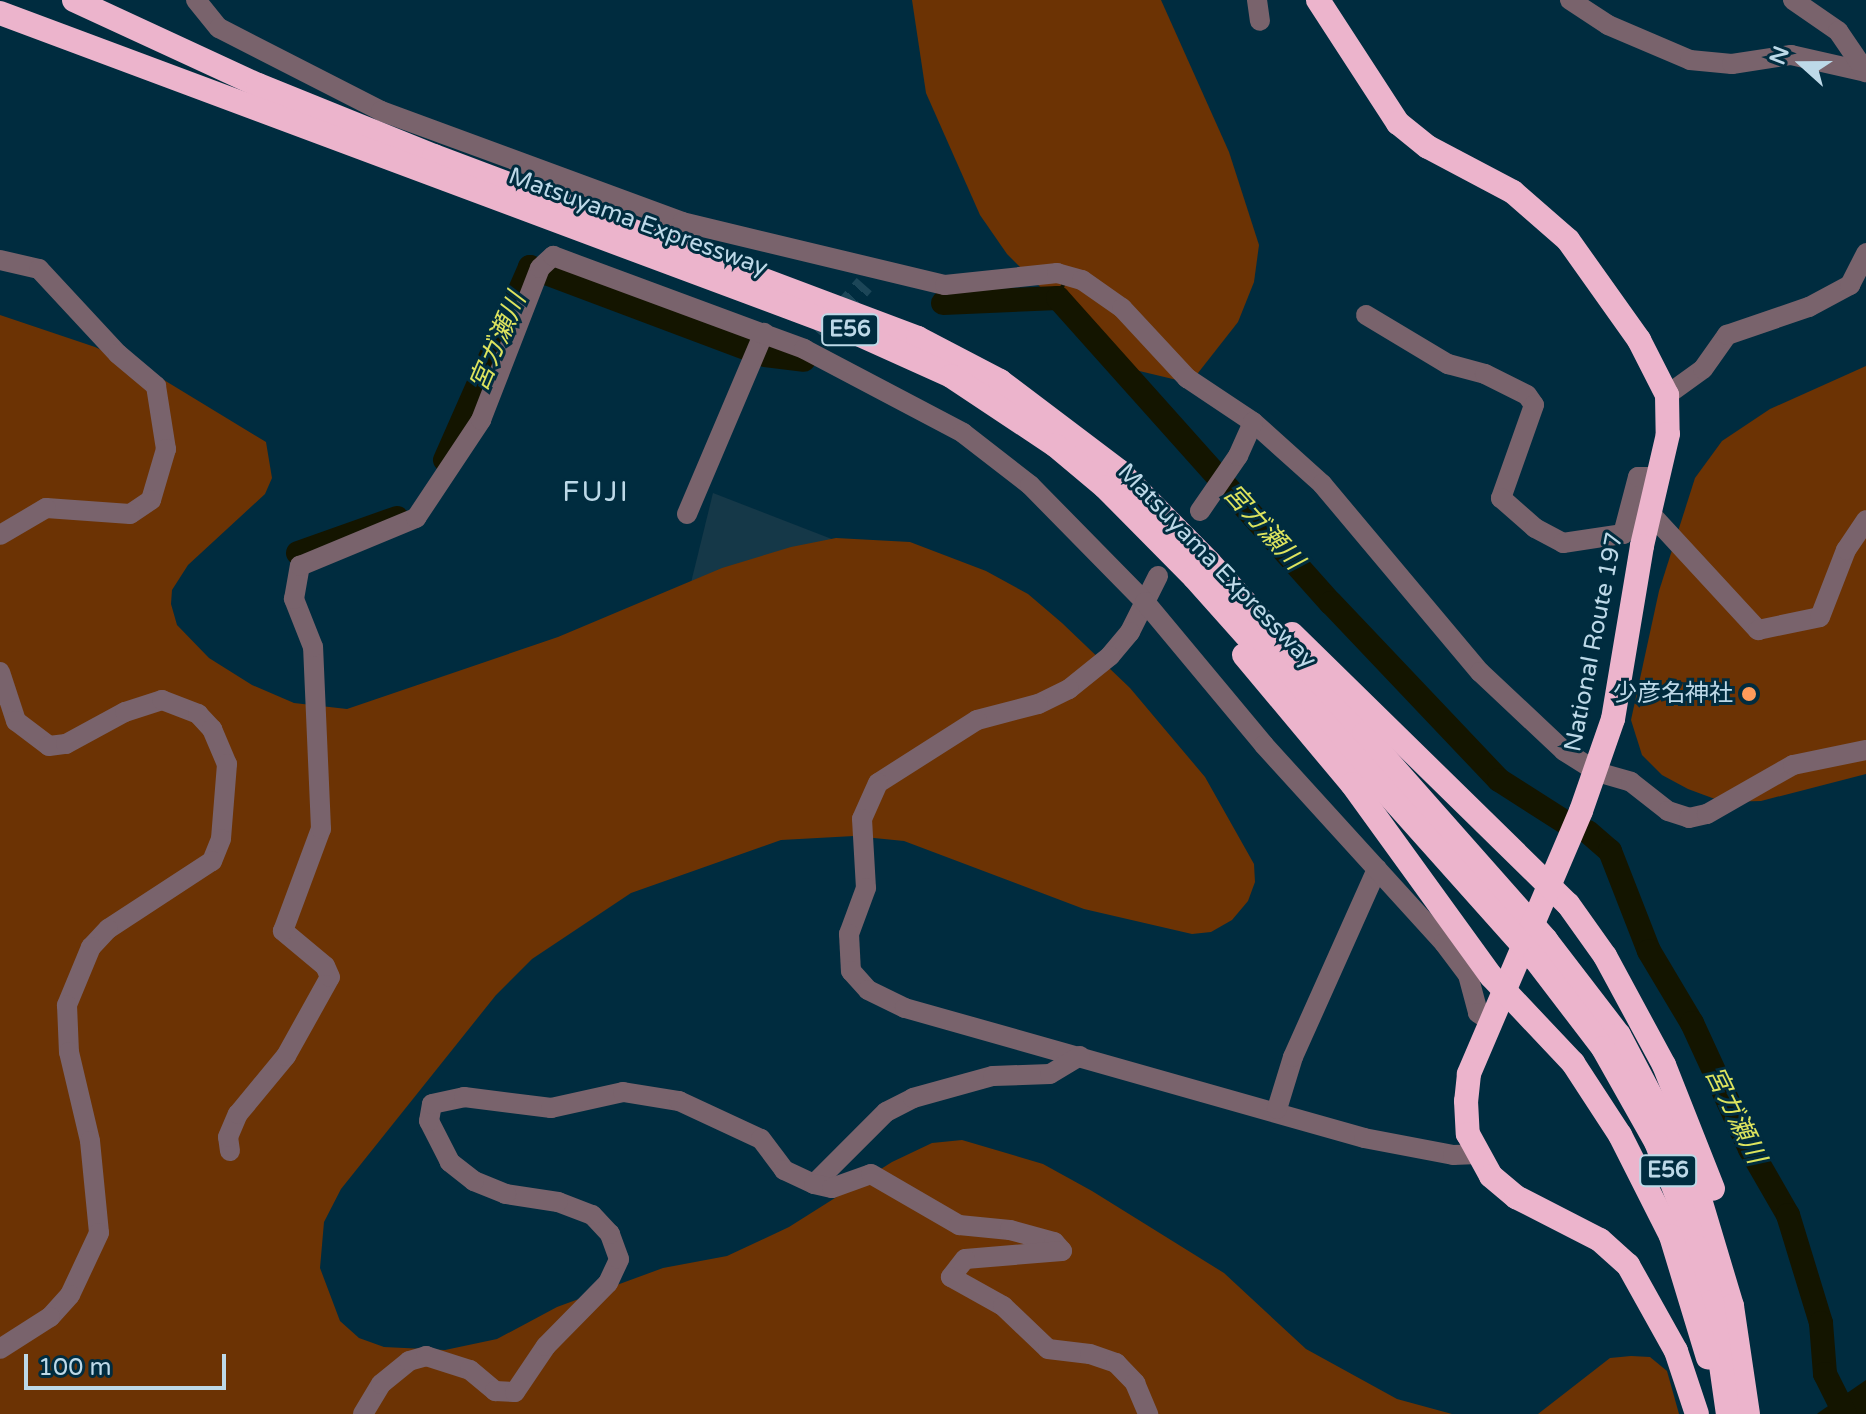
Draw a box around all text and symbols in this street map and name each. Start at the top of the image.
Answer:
north arrow [1762,24,1842,104]
text: N [1764,42,1795,68]
street label: Matsuyama Expressway [505,162,771,282]
water label: 宮ガ瀬川 [463,288,533,396]
road number: E56 [820,312,880,348]
street label: Matsuyama Expressway [1112,458,1322,674]
district label: FUJI [562,475,630,509]
water label: 宮ガ瀬川 [1217,478,1309,576]
street label: National Route 197 [1559,530,1629,754]
place label: 少彦名神社 [1613,680,1733,708]
marker: 少彦名神社 [1740,685,1758,703]
water label: 宮ガ瀬川 [1698,1061,1772,1169]
road number: E56 [1638,1153,1698,1189]
scale bar [28,1338,230,1388]
text: 100 m [38,1353,112,1382]

